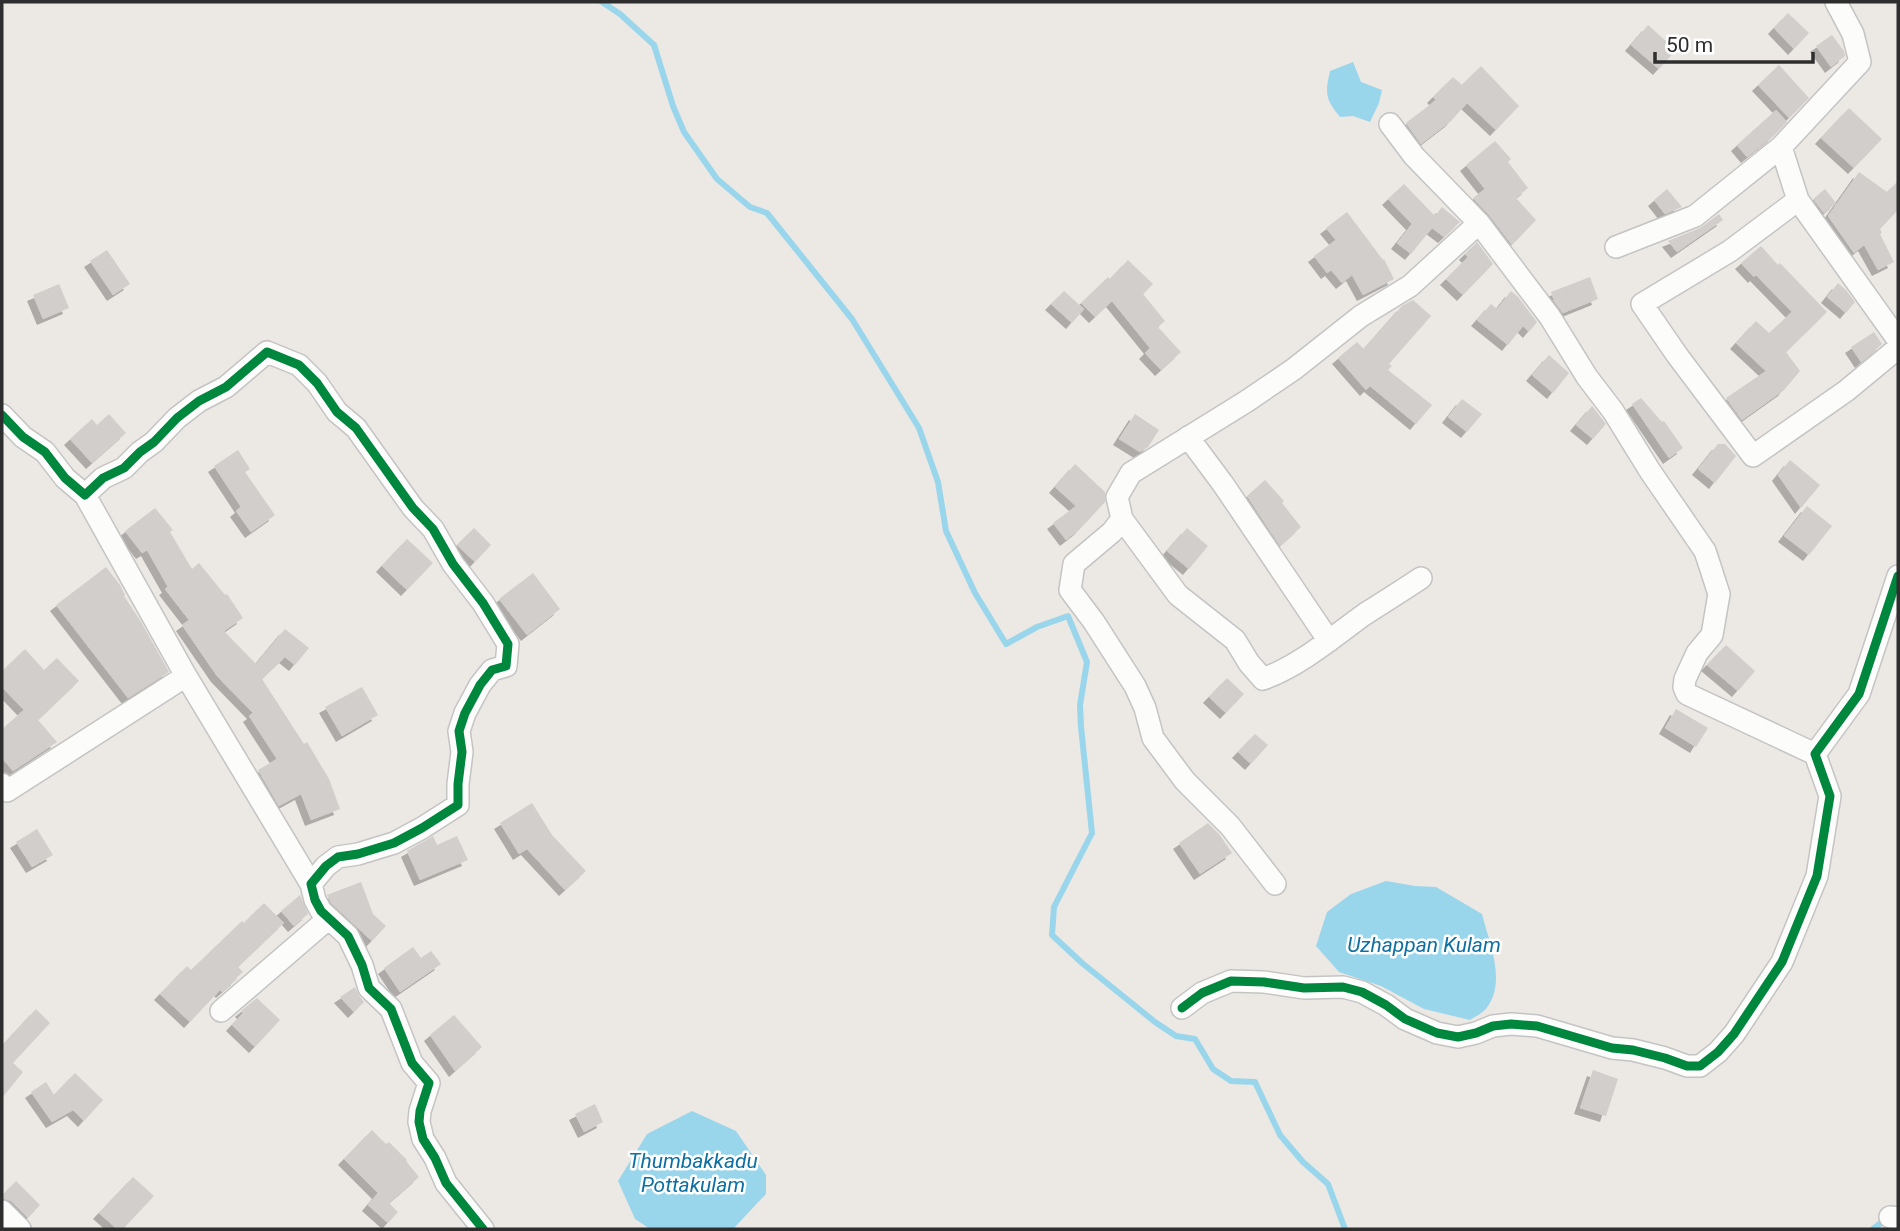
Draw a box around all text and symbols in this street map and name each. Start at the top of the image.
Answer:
scale bar [1655,21,1812,65]
text: 50 m [1666,33,1713,57]
water label: Uzhappan Kulam [1347,933,1501,957]
water label: Thumbakkadu Pottakulam [628,1149,758,1197]

